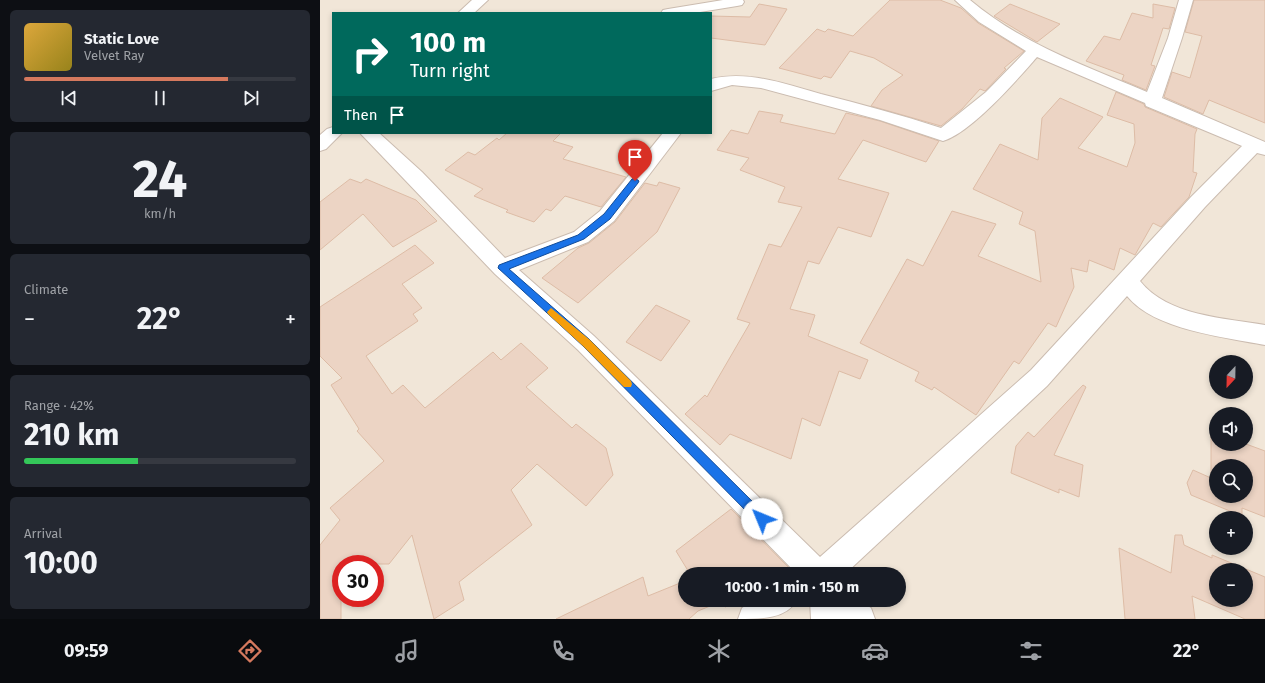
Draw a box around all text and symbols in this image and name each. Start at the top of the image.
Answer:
text: 100 m [410,26,486,59]
icon: right [344,28,396,80]
text: Static Love [84,30,159,48]
text: Velvet Ray [84,48,144,63]
text: Turn right [410,60,490,82]
icon: previous [58,87,80,109]
icon: pause [149,87,171,109]
icon: next [240,87,262,109]
icon: arrive [386,104,408,126]
text: Then [344,106,378,124]
pin [618,140,652,181]
icon: arrive [624,146,646,168]
text: 24 [133,148,187,211]
text: km/h [144,206,176,221]
text: Climate [24,282,68,297]
text: 22° [137,301,183,337]
text: − [24,306,35,333]
text: + [285,306,296,333]
north arrow [1209,355,1253,399]
map controls [1209,355,1253,607]
text: Range · 42% [24,398,94,413]
button: sound [1209,407,1253,451]
text: 210 km [24,417,119,453]
button: search [1209,459,1253,503]
position arrow [741,498,783,540]
button: + [1209,511,1253,555]
text: Arrival [24,526,62,541]
text: 10:00 [24,545,98,581]
speed limit sign: 30 [332,555,384,607]
button: − [1209,563,1253,607]
text: 10:00 · 1 min · 150 m [725,578,859,596]
icon: directions [236,637,264,665]
icon: music [393,637,421,665]
icon: phone [549,637,577,665]
icon: climate [705,637,733,665]
icon: car [861,637,889,665]
icon: filters [1017,637,1045,665]
text: 09:59 [64,640,108,662]
text: 22° [1173,640,1201,662]

